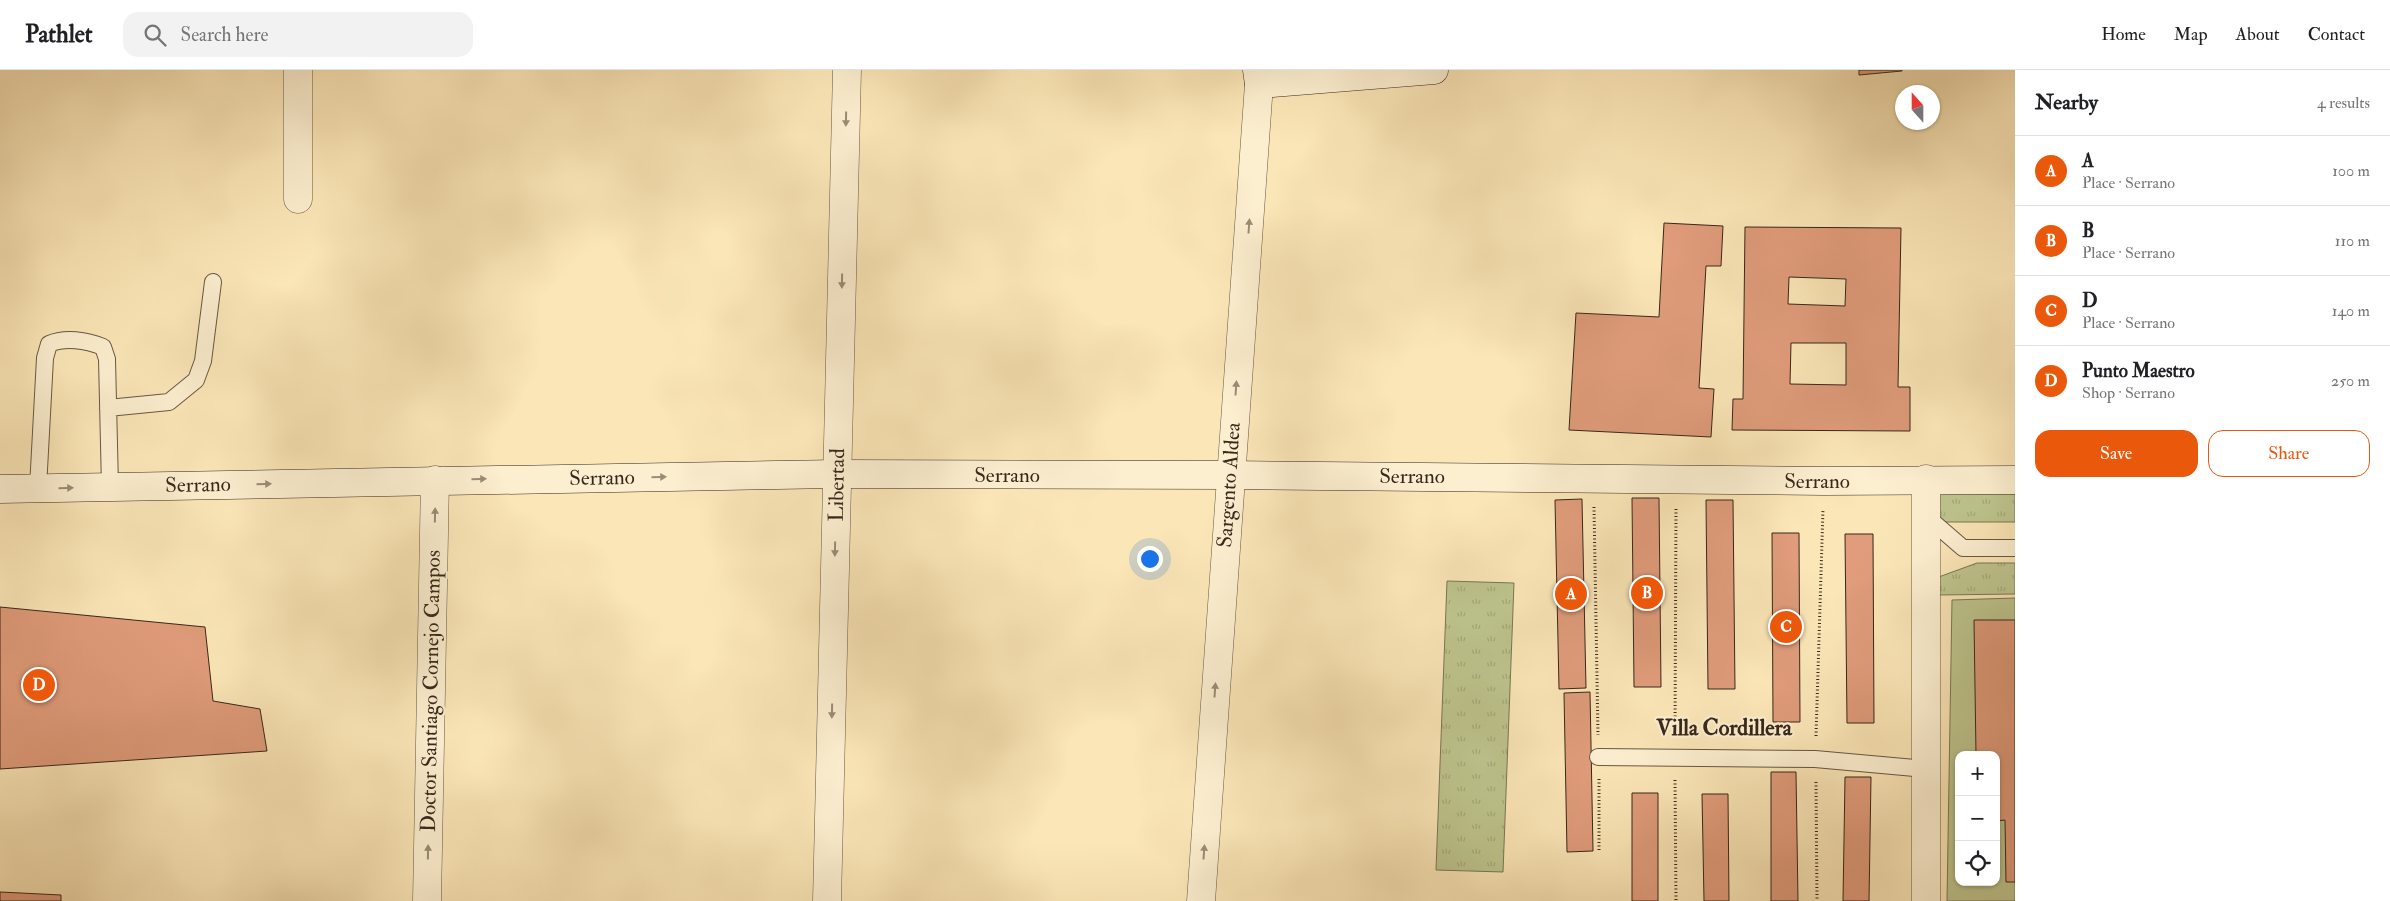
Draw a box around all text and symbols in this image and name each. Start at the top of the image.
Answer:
search box [123,12,473,57]
text: Pathlet [25,19,93,50]
icon: search [141,21,169,49]
text: Search here [181,23,268,47]
text: Home [2101,23,2146,46]
text: Map [2174,23,2208,46]
text: About [2236,23,2280,46]
text: Contact [2308,23,2365,46]
north arrow [1895,85,1940,130]
text: Nearby [2035,89,2098,116]
text: 4 results [2317,93,2370,113]
one-way arrow [842,111,850,127]
text: A [2082,149,2094,173]
text: A [2046,161,2056,181]
text: 100 m [2332,161,2370,181]
text: Place · Serrano [2082,173,2175,193]
one-way arrow [1245,218,1253,234]
text: B [2082,219,2094,243]
text: B [2046,231,2056,251]
text: 110 m [2335,231,2370,251]
text: Place · Serrano [2082,243,2175,263]
one-way arrow [838,273,846,289]
text: D [2082,289,2097,313]
text: C [2045,301,2057,321]
text: 140 m [2332,301,2370,321]
text: Place · Serrano [2082,313,2175,333]
text: Punto Maestro [2082,359,2195,383]
text: D [2044,371,2058,391]
text: 250 m [2331,371,2370,391]
one-way arrow [1233,380,1241,396]
text: Shop · Serrano [2082,383,2175,403]
street label: Sargento Aldea [1211,421,1247,549]
button: Save [2035,430,2198,477]
button: Share [2208,430,2370,477]
street label: Libertad [823,447,851,522]
street label: Serrano [974,462,1040,489]
street label: Serrano [1379,463,1445,490]
street label: Serrano [569,464,635,492]
street label: Serrano [1784,468,1850,495]
street label: Serrano [165,471,231,499]
one-way arrow [651,473,667,481]
one-way arrow [471,475,487,483]
one-way arrow [256,480,272,488]
one-way arrow [58,484,74,492]
one-way arrow [431,507,439,523]
one-way arrow [831,541,839,557]
your location [1137,546,1163,572]
street label: Doctor Santiago Cornejo Campos [415,550,447,832]
pin: B [1631,574,1663,612]
pin: A [1555,575,1587,613]
pin: C [1770,608,1802,646]
pin: D [23,666,55,704]
one-way arrow [1211,682,1219,698]
one-way arrow [828,703,836,719]
district label: Villa Cordillera [1655,714,1793,742]
map controls [1955,751,2000,886]
button: + [1955,751,2000,796]
button: − [1955,796,2000,841]
button: locate [1955,841,2000,886]
one-way arrow [424,844,432,860]
one-way arrow [1200,844,1208,860]

